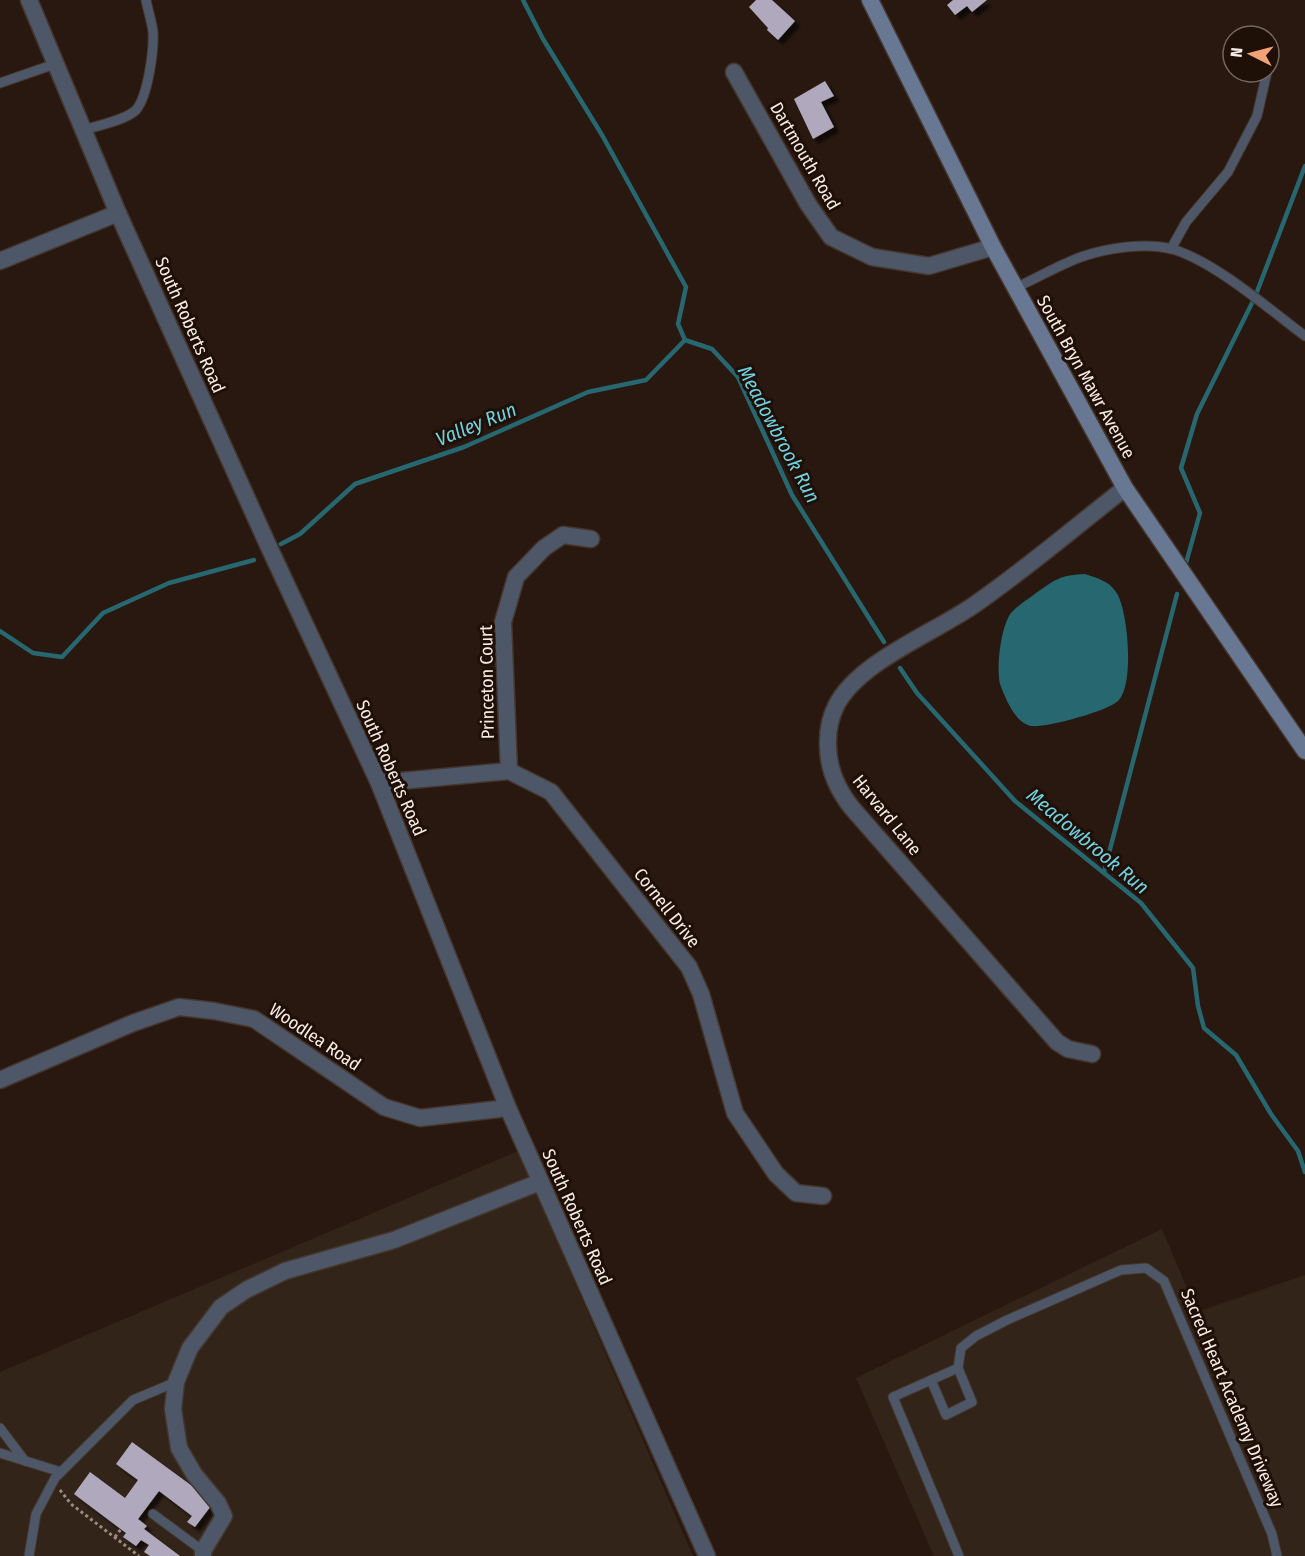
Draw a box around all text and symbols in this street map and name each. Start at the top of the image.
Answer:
north arrow [1221,24,1281,84]
text: N [1227,47,1247,58]
street label: Dartmouth Road [765,98,845,214]
street label: South Roberts Road [150,254,230,396]
street label: South Bryn Mawr Avenue [1032,292,1140,463]
water label: Meadowbrook Run [733,361,825,507]
water label: Valley Run [432,397,520,451]
street label: Princeton Court [475,625,499,739]
street label: South Roberts Road [351,697,431,839]
street label: Harvard Lane [848,770,926,860]
water label: Meadowbrook Run [1022,783,1154,899]
street label: Cornell Drive [629,864,705,952]
street label: Woodlea Road [265,998,365,1076]
street label: South Roberts Road [537,1146,617,1288]
street label: Sacred Heart Academy Driveway [1176,1285,1288,1511]

